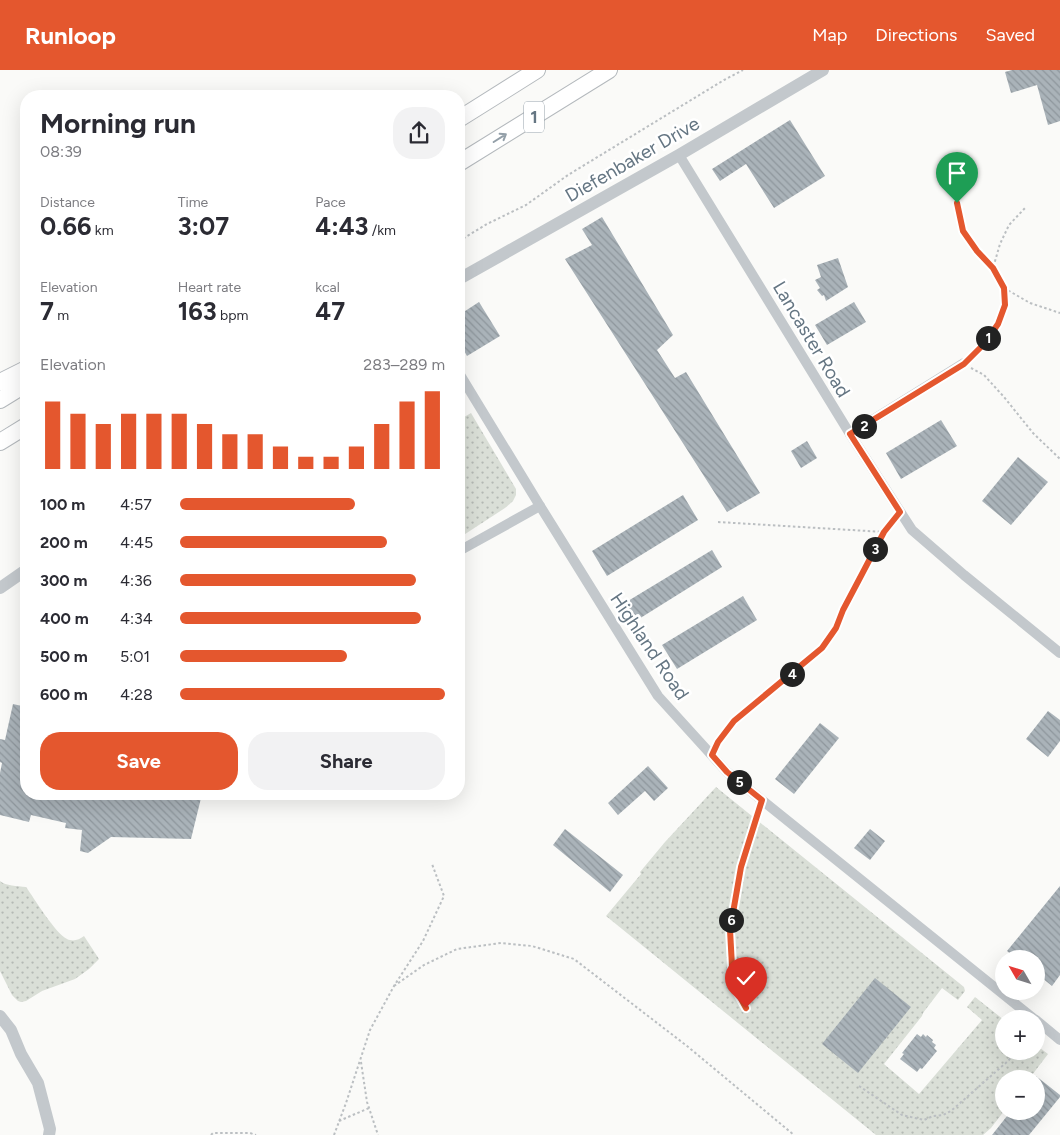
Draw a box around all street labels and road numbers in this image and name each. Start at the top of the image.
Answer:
road number: 1 [524,102,544,132]
street label: Diefenbaker Drive [561,112,703,207]
street label: Lancaster Road [768,277,855,401]
street label: Highland Road [605,588,694,704]

